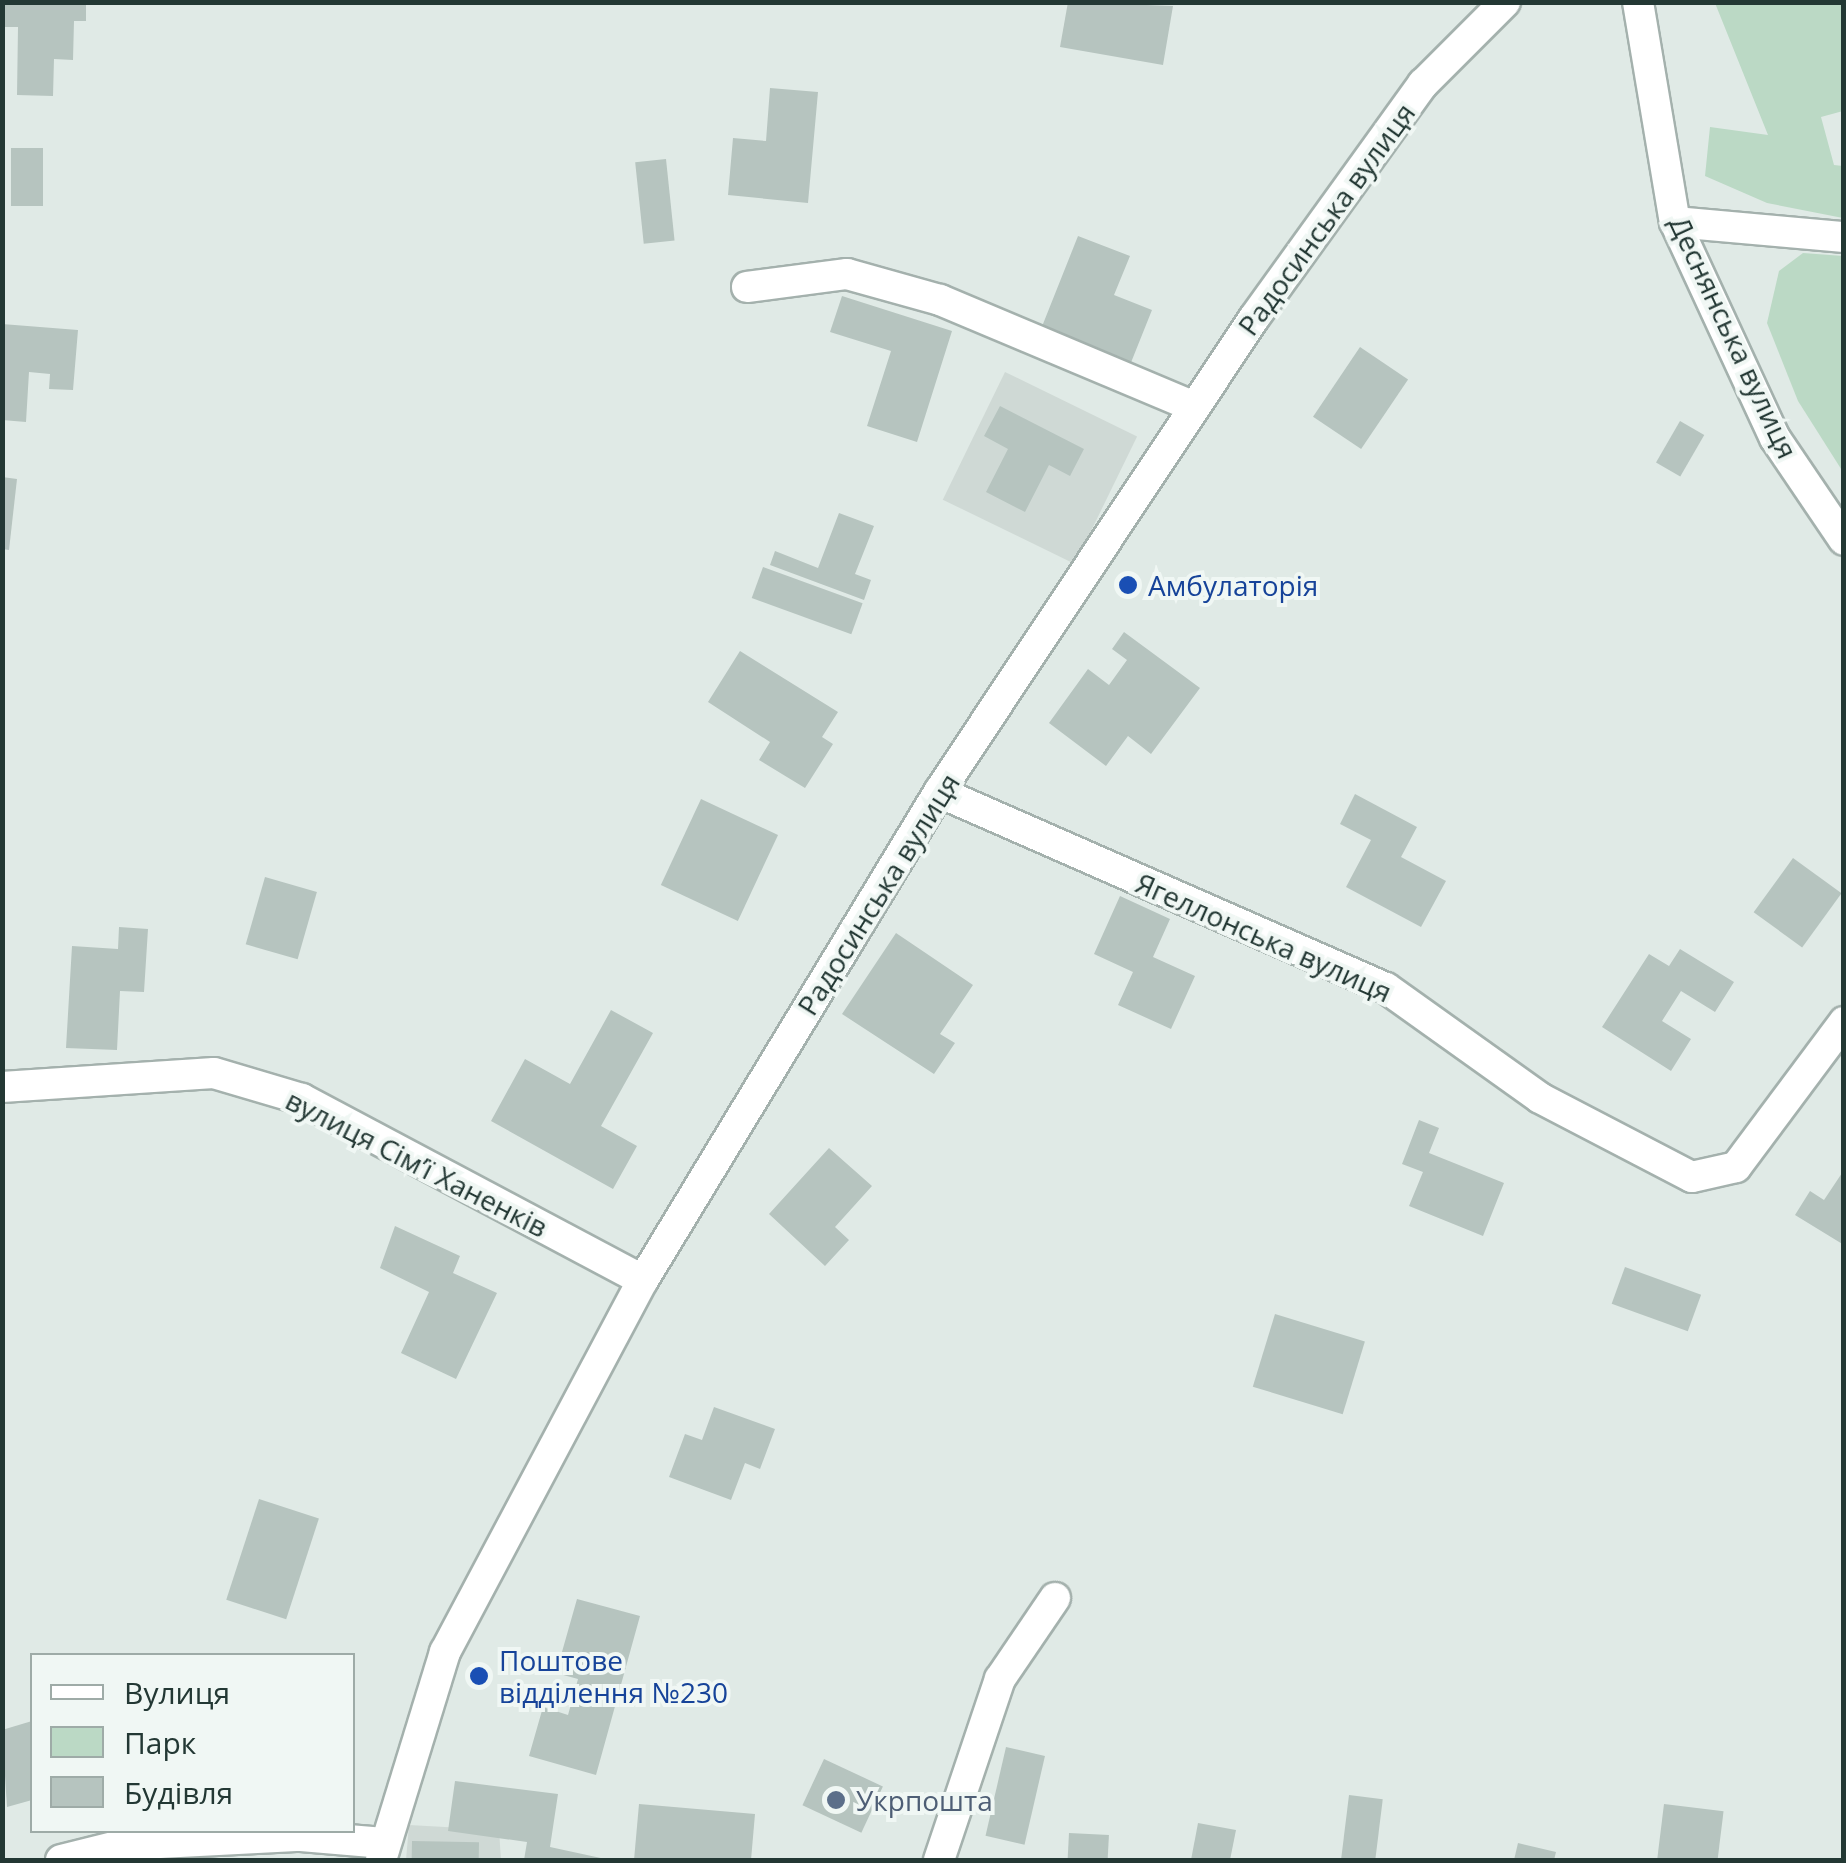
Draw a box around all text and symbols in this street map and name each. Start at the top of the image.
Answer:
street label: Радосинська вулиця [1231,96,1421,342]
street label: Деснянська вулиця [1663,211,1805,463]
place label: Амбулаторія [1148,568,1318,602]
marker: Амбулаторія [1117,574,1139,596]
street label: Радосинська вулиця [790,767,966,1021]
street label: Ягеллонська вулиця [1131,865,1397,1009]
street label: вулиця Сімʼї Ханенків [281,1082,553,1244]
place label: Поштове відділення №230 [499,1643,728,1709]
legend [30,1653,355,1833]
marker: Поштове відділення №230 [468,1665,490,1687]
text: Вулиця [124,1672,230,1713]
text: Парк [124,1722,196,1763]
text: Будівля [124,1772,233,1813]
place label: Укрпошта [856,1783,993,1817]
marker: Укрпошта [825,1789,847,1811]

